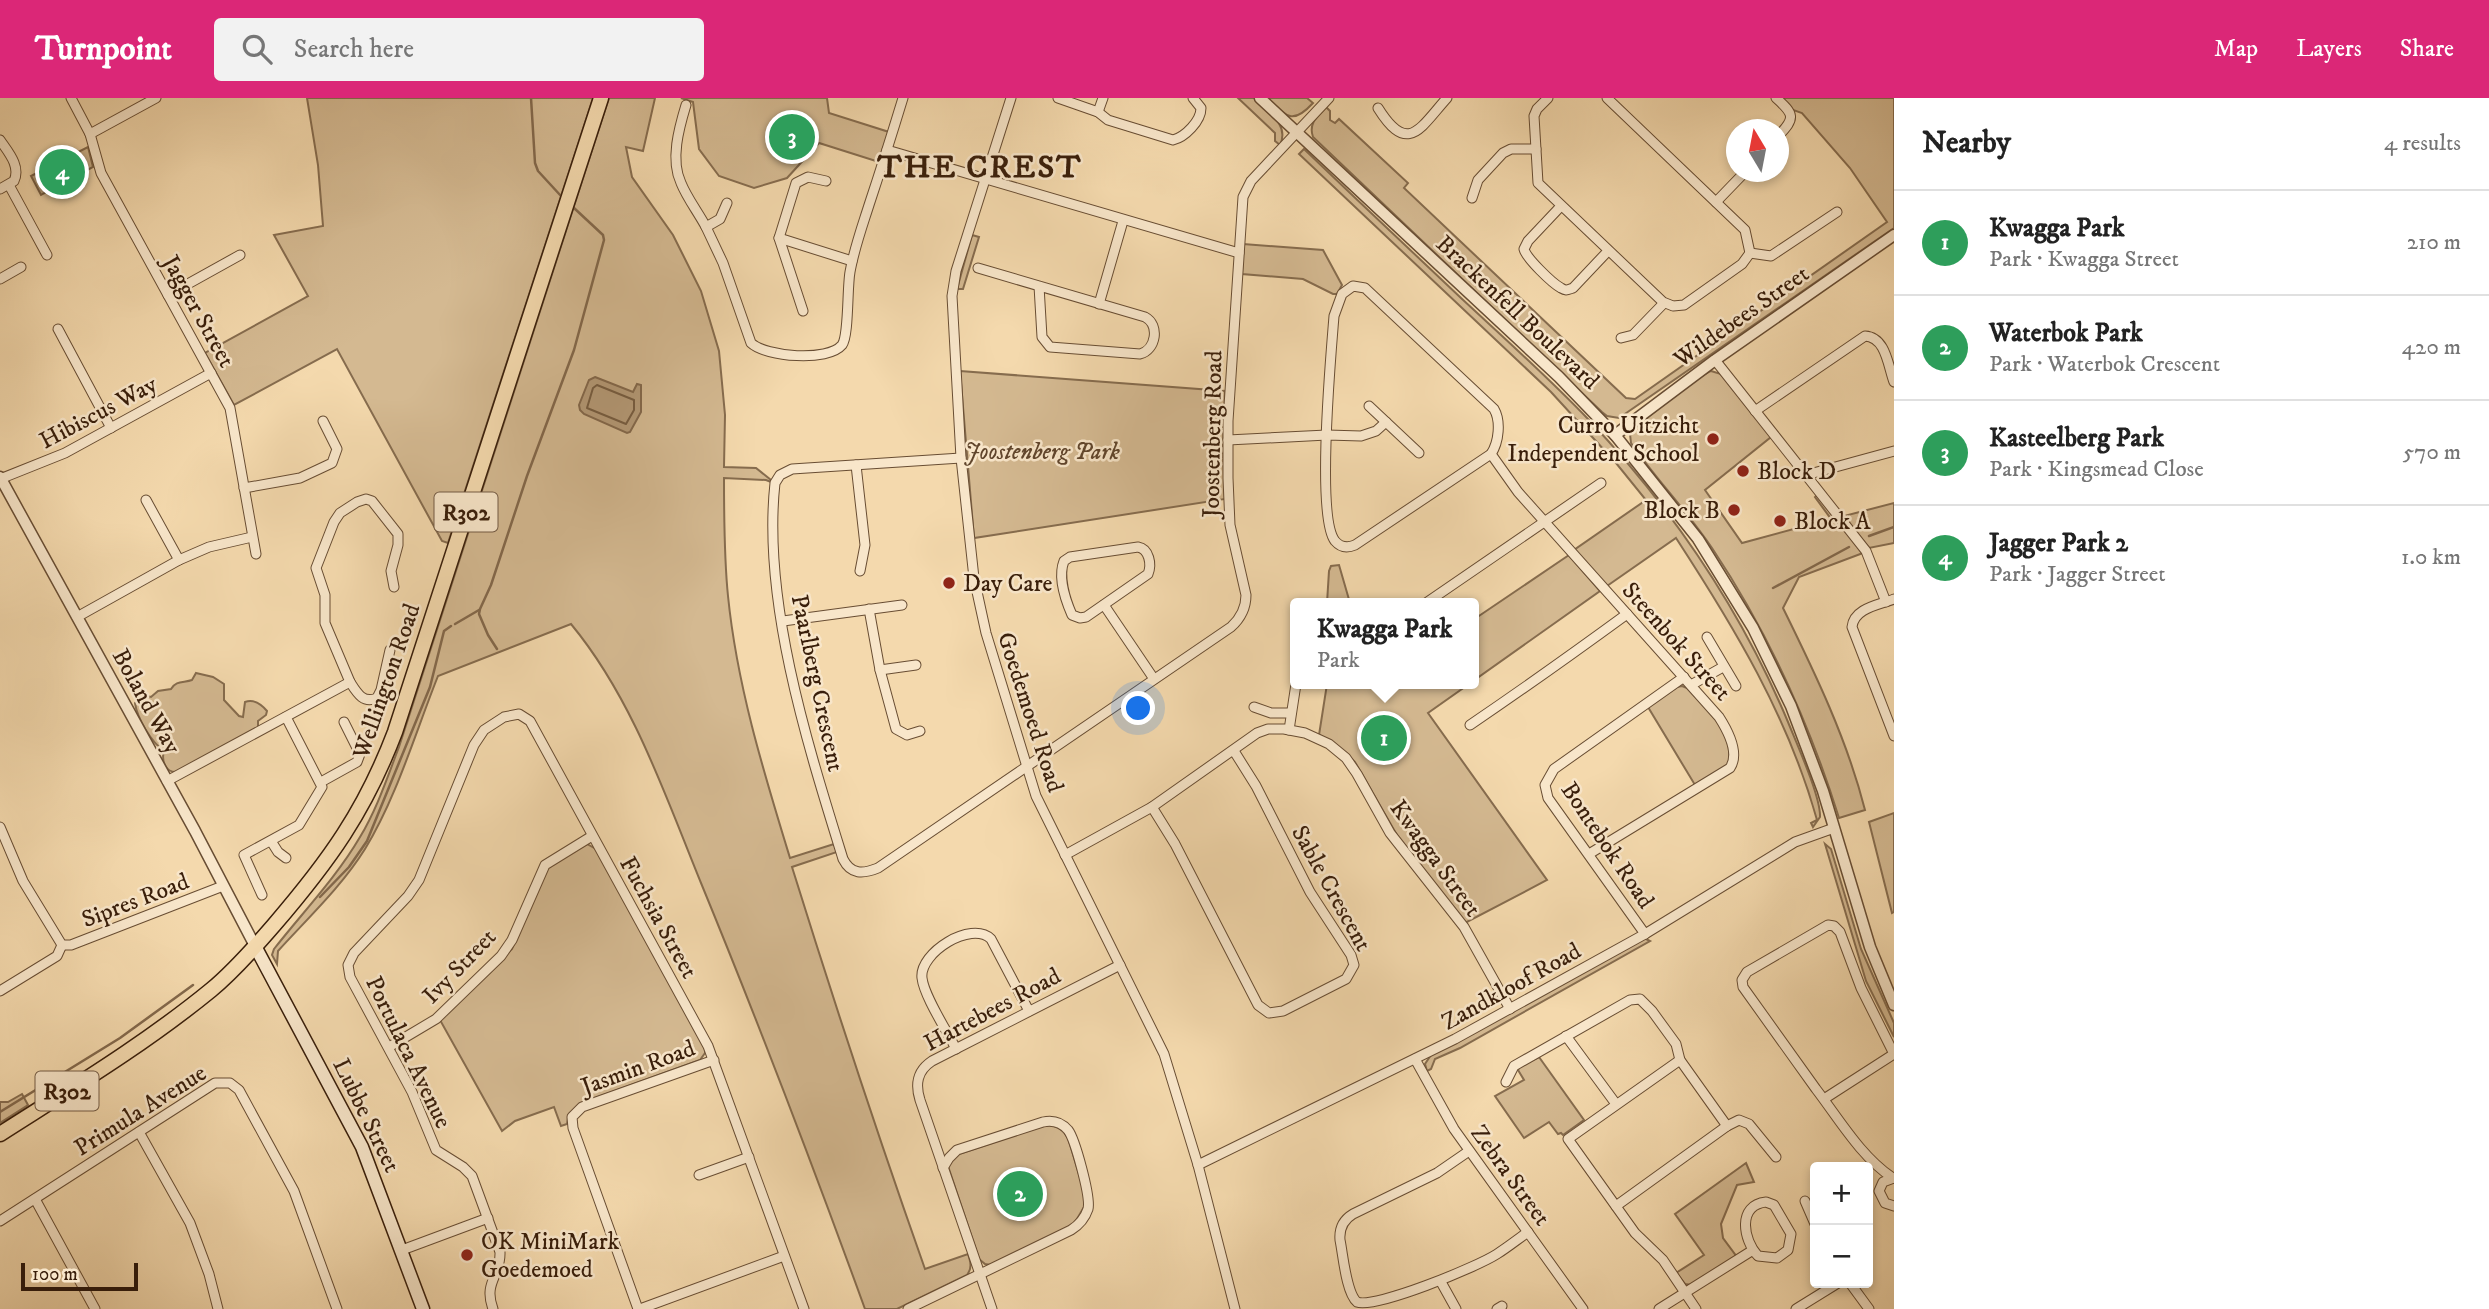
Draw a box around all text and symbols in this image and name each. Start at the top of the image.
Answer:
search box [214,18,704,81]
text: Turnpoint [35,29,172,70]
icon: search [238,30,276,68]
text: Search here [294,33,414,66]
text: Map [2214,34,2258,64]
text: Layers [2296,34,2362,64]
text: Share [2400,34,2454,64]
pin: 3 [769,111,815,163]
north arrow [1726,119,1789,182]
text: Nearby [1922,125,2011,162]
text: 4 results [2384,129,2461,158]
pin: 4 [39,146,85,198]
district label: THE CREST [877,148,1082,188]
text: Kwagga Park [1989,212,2125,245]
text: 1 [1941,228,1949,257]
text: 210 m [2407,228,2461,257]
street label: Brackenfell Boulevard [1429,229,1605,396]
text: Park · Kwagga Street [1989,245,2179,274]
street label: Jagger Street [154,248,241,373]
street label: Wildebees Street [1667,259,1815,375]
text: Waterbok Park [1989,317,2143,350]
text: 2 [1939,333,1951,362]
text: 420 m [2402,333,2461,362]
street label: Joostenberg Road [1197,350,1229,520]
text: Park · Waterbok Crescent [1989,350,2220,379]
street label: Hibiscus Way [35,369,163,456]
place label: Curro Uitzicht Independent School [1507,411,1700,469]
text: Kasteelberg Park [1989,422,2164,455]
marker: Curro Uitzicht Independent School [1705,431,1721,447]
park label: Joostenberg Park [964,437,1120,467]
text: 3 [1941,438,1949,467]
text: 570 m [2403,438,2461,467]
text: Park · Kingsmead Close [1989,455,2204,484]
place label: Block D [1757,457,1836,487]
marker: Block D [1735,463,1751,479]
road number: R302 [434,492,498,532]
place label: Block B [1644,496,1720,526]
marker: Block B [1726,502,1742,518]
place label: Block A [1794,507,1871,537]
marker: Block A [1772,513,1788,529]
text: Jagger Park 2 [1989,527,2128,560]
text: 4 [1938,543,1952,572]
text: 1.0 km [2401,543,2461,572]
text: Park · Jagger Street [1989,560,2166,589]
place label: Day Care [963,569,1053,599]
marker: Day Care [941,575,957,591]
street label: Steenbok Street [1615,576,1738,707]
street label: Paarlberg Crescent [784,592,851,775]
popup [1290,598,1479,689]
street label: Wellington Road [346,600,428,764]
text: Kwagga Park [1317,613,1452,646]
street label: Goedemoed Road [990,628,1070,796]
street label: Boland Way [105,644,188,760]
text: Park [1317,646,1360,675]
your location [1121,691,1155,725]
pin: 1 [1361,712,1407,764]
street label: Bontebok Road [1554,776,1661,915]
street label: Kwagga Street [1383,794,1488,923]
street label: Sable Crescent [1284,820,1378,957]
street label: Fuchsia Street [612,851,704,984]
street label: Sipres Road [77,867,193,935]
street label: Ivy Street [417,922,503,1011]
street label: Zandkloof Road [1436,936,1586,1038]
street label: Hartebees Road [919,961,1066,1059]
street label: Portulaca Avenue [358,971,458,1133]
street label: Jasmin Road [575,1034,699,1103]
street label: Lubbe Street [326,1053,407,1178]
street label: Primula Avenue [69,1058,212,1163]
road number: R302 [36,1072,98,1110]
street label: Zebra Street [1464,1119,1557,1232]
map controls [1810,1162,1873,1288]
button: + [1810,1162,1873,1225]
pin: 2 [997,1168,1043,1220]
button: − [1810,1225,1873,1288]
place label: OK MiniMark Goedemoed [481,1227,620,1285]
marker: OK MiniMark Goedemoed [459,1247,475,1263]
scale bar [21,1260,138,1292]
text: 100 m [32,1263,78,1286]

